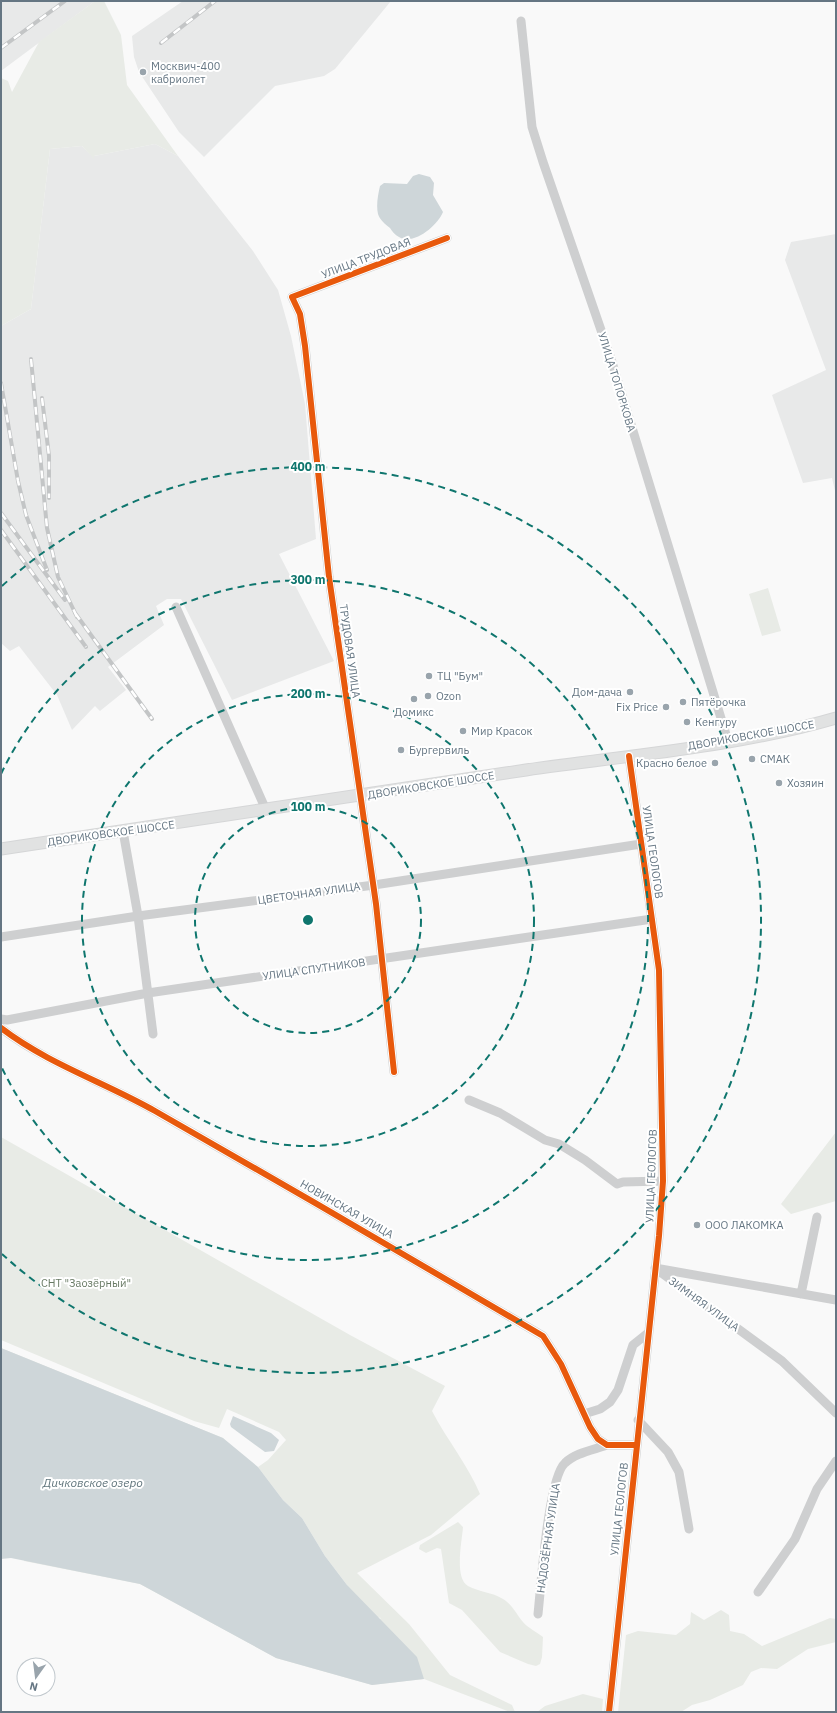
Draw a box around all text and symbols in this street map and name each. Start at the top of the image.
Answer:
place label: Москвич-400 кабриолет [151,59,220,86]
marker: Москвич-400 кабриолет [138,67,148,77]
street label: УЛИЦА ТРУДОВАЯ [319,235,413,281]
street label: УЛИЦА ТОПОРКОВА [595,330,639,434]
text: 400 m [290,459,326,474]
text: 300 m [290,572,326,587]
street label: ТРУДОВАЯ УЛИЦА [336,603,364,699]
place label: ТЦ "Бум" [437,669,483,683]
marker: ТЦ "Бум" [424,671,434,681]
place label: Дом-дача [572,685,622,699]
text: 200 m [290,686,326,701]
marker: Дом-дача [625,687,635,697]
place label: Ozon [436,689,461,703]
marker: Ozon [423,691,433,701]
marker: Домикс [409,694,419,704]
place label: Пятёрочка [691,695,746,709]
marker: Пятёрочка [678,697,688,707]
place label: Fix Price [616,700,658,714]
marker: Fix Price [661,702,671,712]
place label: Домикс [394,705,434,719]
place label: Кенгуру [695,715,737,729]
marker: Кенгуру [682,717,692,727]
street label: ДВОРИКОВСКОЕ ШОССЕ [687,717,815,753]
place label: Мир Красок [471,724,533,738]
marker: Мир Красок [458,726,468,736]
place label: Бургервиль [409,743,470,757]
marker: Бургервиль [396,745,406,755]
place label: СМАК [760,752,790,766]
marker: СМАК [747,754,757,764]
place label: Красно белое [636,756,707,770]
marker: Красно белое [710,758,720,768]
street label: ДВОРИКОВСКОЕ ШОССЕ [367,768,495,802]
place label: Хозяин [787,776,824,790]
marker: Хозяин [774,778,784,788]
text: 100 m [290,799,326,814]
street label: УЛИЦА ГЕОЛОГОВ [640,805,666,899]
street label: ДВОРИКОВСКОЕ ШОССЕ [47,817,175,849]
street label: ЦВЕТОЧНАЯ УЛИЦА [257,879,361,907]
centre of rings [301,913,315,927]
street label: УЛИЦА СПУТНИКОВ [262,955,366,983]
street label: УЛИЦА ГЕОЛОГОВ [642,1129,660,1223]
street label: НОВИНСКАЯ УЛИЦА [298,1177,396,1241]
place label: ООО ЛАКОМКА [705,1218,784,1232]
marker: ООО ЛАКОМКА [692,1220,702,1230]
street label: ЗИМНЯЯ УЛИЦА [666,1274,742,1334]
park label: СНТ "Заозёрный" [41,1276,131,1290]
street label: УЛИЦА ГЕОЛОГОВ [607,1462,631,1556]
water label: Дичковское озеро [42,1475,143,1490]
street label: НАДОЗЁРНАЯ УЛИЦА [533,1482,563,1594]
north arrow [16,1657,56,1697]
text: N [28,1679,39,1694]

